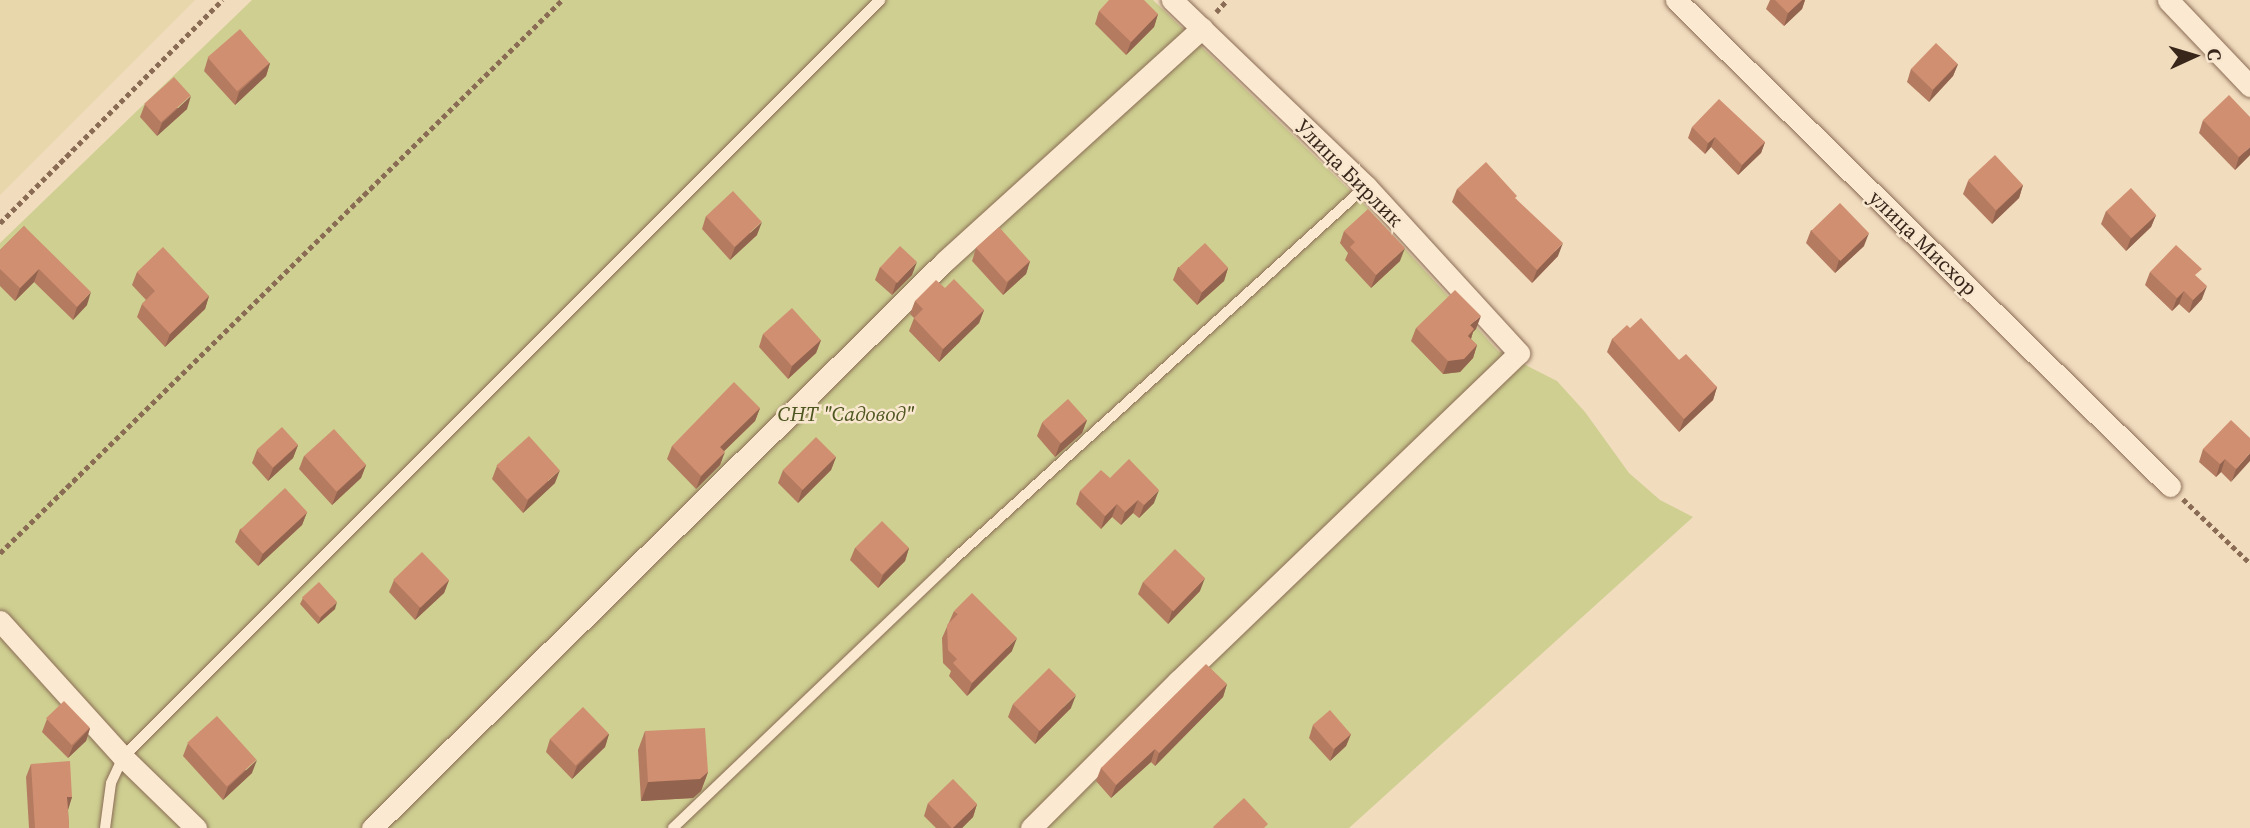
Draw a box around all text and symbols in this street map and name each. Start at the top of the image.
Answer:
north arrow [2159,21,2229,91]
text: С [2202,48,2228,61]
street label: Улица Бирлик [1290,114,1408,232]
street label: улица Мисхор [1864,185,1982,301]
park label: СНТ "Садовод" [778,401,914,427]

